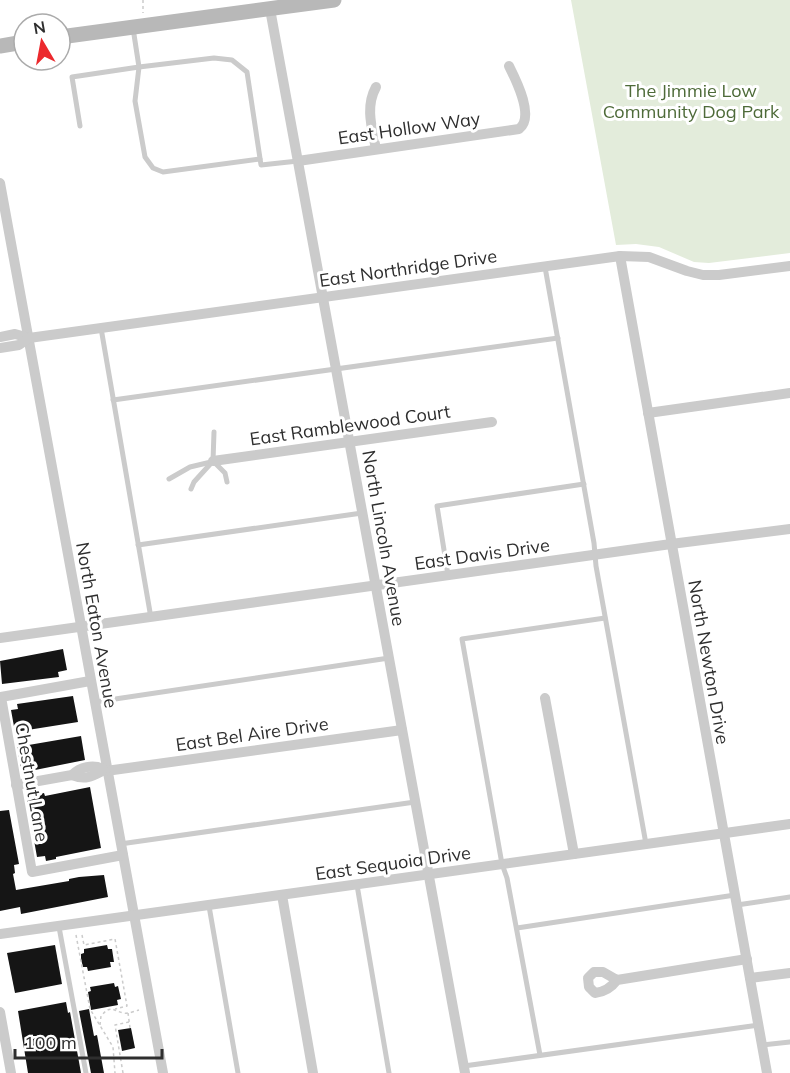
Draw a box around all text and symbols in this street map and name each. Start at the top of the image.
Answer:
north arrow [12,12,72,72]
text: N [32,16,47,38]
park label: The Jimmie Low Community Dog Park [603,79,780,123]
street label: East Hollow Way [336,107,482,149]
street label: East Northridge Drive [318,244,498,292]
street label: East Ramblewood Court [248,400,452,450]
street label: North Lincoln Avenue [357,448,411,628]
street label: East Davis Drive [413,533,551,575]
street label: North Eaton Avenue [71,540,123,710]
street label: North Newton Drive [683,578,735,746]
street label: East Bel Aire Drive [174,712,330,756]
street label: Chestnut Lane [10,721,54,843]
street label: East Sequoia Drive [314,841,472,885]
scale bar [15,1022,162,1060]
text: 100 m [24,1031,77,1054]

